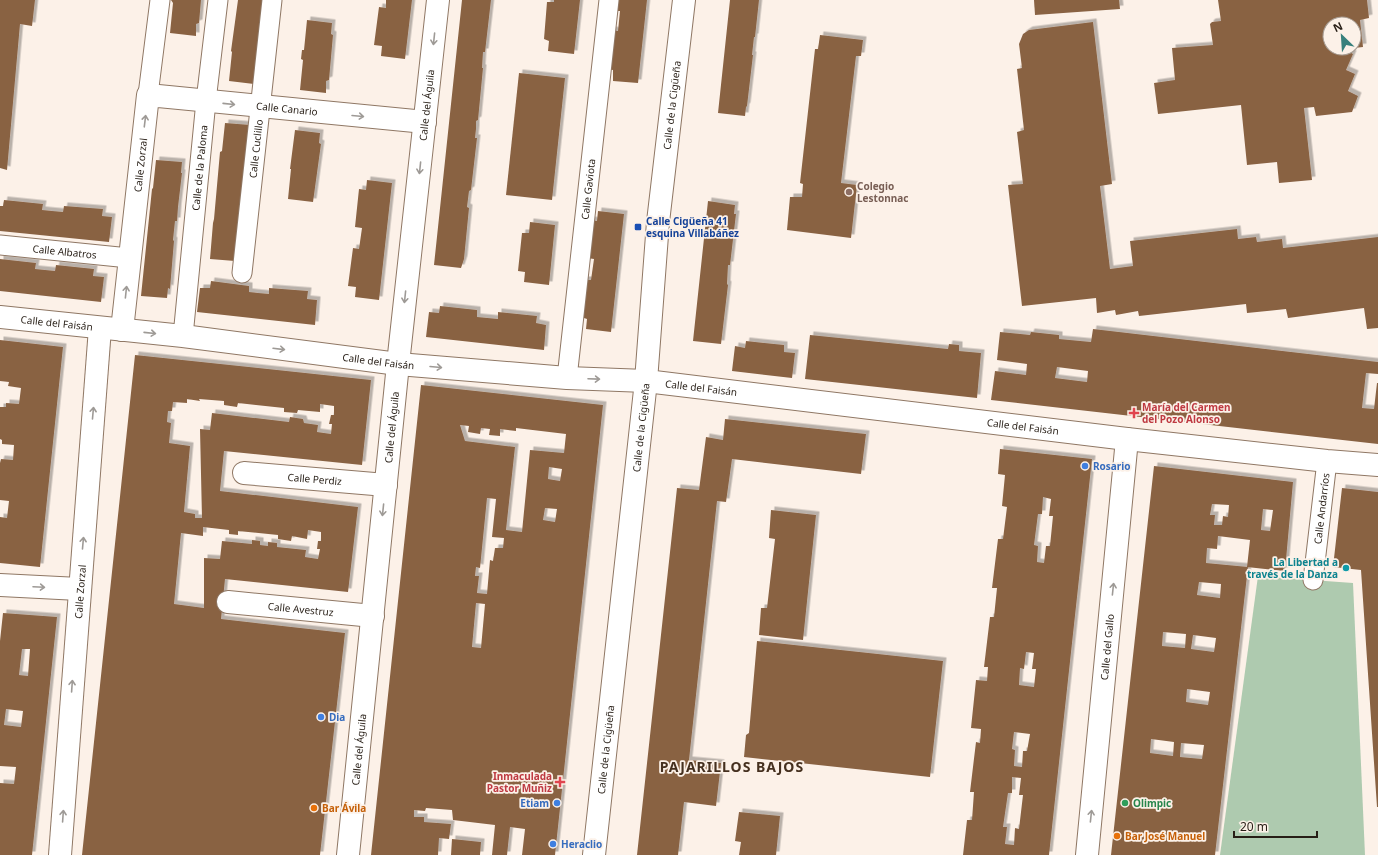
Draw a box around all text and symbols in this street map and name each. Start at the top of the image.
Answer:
north arrow [1322,16,1362,56]
text: N [1330,18,1345,35]
one-way arrow [430,32,438,45]
street label: Calle de la Cigüeña [660,60,684,150]
street label: Calle del Águila [416,69,437,142]
street label: Calle Canario [255,99,318,119]
one-way arrow [222,100,235,107]
one-way arrow [351,112,364,120]
one-way arrow [142,115,149,128]
street label: Calle Cuclillo [245,119,266,179]
street label: Calle de la Paloma [188,124,211,211]
street label: Calle Zorzal [130,137,150,193]
street label: Calle Gaviota [578,158,598,220]
one-way arrow [416,161,424,174]
place label: Colegio Lestonnac [857,179,908,205]
marker: Colegio Lestonnac [844,187,854,197]
place label: Calle Cigüeña 41 esquina Villabáñez [646,214,739,240]
marker: Calle Cigüeña 41 esquina Villabáñez [633,222,643,232]
street label: Calle Albatros [32,241,98,262]
one-way arrow [122,285,129,298]
one-way arrow [402,290,409,303]
street label: Calle del Faisán [20,312,93,334]
one-way arrow [143,329,156,337]
one-way arrow [272,345,285,353]
street label: Calle del Faisán [342,350,415,372]
one-way arrow [429,363,442,371]
one-way arrow [587,376,600,383]
street label: Calle del Faisán [664,376,738,399]
street label: Calle de la Cigüeña [629,382,653,473]
street label: Calle del Águila [381,391,402,464]
place label: María del Carmen del Pozo Alonso [1142,400,1230,426]
one-way arrow [89,407,97,420]
marker: María del Carmen del Pozo Alonso [1129,408,1139,418]
street label: Calle del Faisán [986,415,1060,438]
place label: Rosario [1093,459,1131,473]
marker: Rosario [1080,461,1090,471]
street label: Calle Perdiz [287,470,343,488]
street label: Calle Andarríos [1310,472,1333,545]
one-way arrow [379,503,387,516]
one-way arrow [79,537,86,550]
place label: La Libertad a través de la Danza [1247,555,1338,581]
marker: La Libertad a través de la Danza [1341,563,1351,573]
street label: Calle Zorzal [71,564,89,619]
one-way arrow [32,583,45,591]
one-way arrow [1109,583,1117,596]
street label: Calle Avestruz [267,599,334,619]
street label: Calle del Gallo [1097,613,1117,681]
one-way arrow [68,680,76,693]
street label: Calle de la Cigüeña [594,704,617,795]
place label: Dia [329,710,345,724]
marker: Dia [316,712,326,722]
street label: Calle del Águila [348,713,369,786]
district label: PAJARILLOS BAJOS [660,757,804,776]
place label: Inmaculada Pastor Muñiz [487,769,552,795]
marker: Inmaculada Pastor Muñiz [555,777,565,787]
place label: Etiam [520,796,549,810]
place label: Olimpic [1133,796,1171,810]
marker: Etiam [552,798,562,808]
marker: Olimpic [1120,798,1130,808]
place label: Bar Ávila [322,801,366,815]
marker: Bar Ávila [309,803,319,813]
one-way arrow [59,810,66,823]
one-way arrow [1087,810,1095,823]
scale bar [1234,813,1317,839]
text: 20 m [1240,818,1268,835]
place label: Bar José Manuel [1125,829,1205,843]
marker: Bar José Manuel [1112,831,1122,841]
place label: Heraclio [561,837,602,851]
marker: Heraclio [548,839,558,849]

